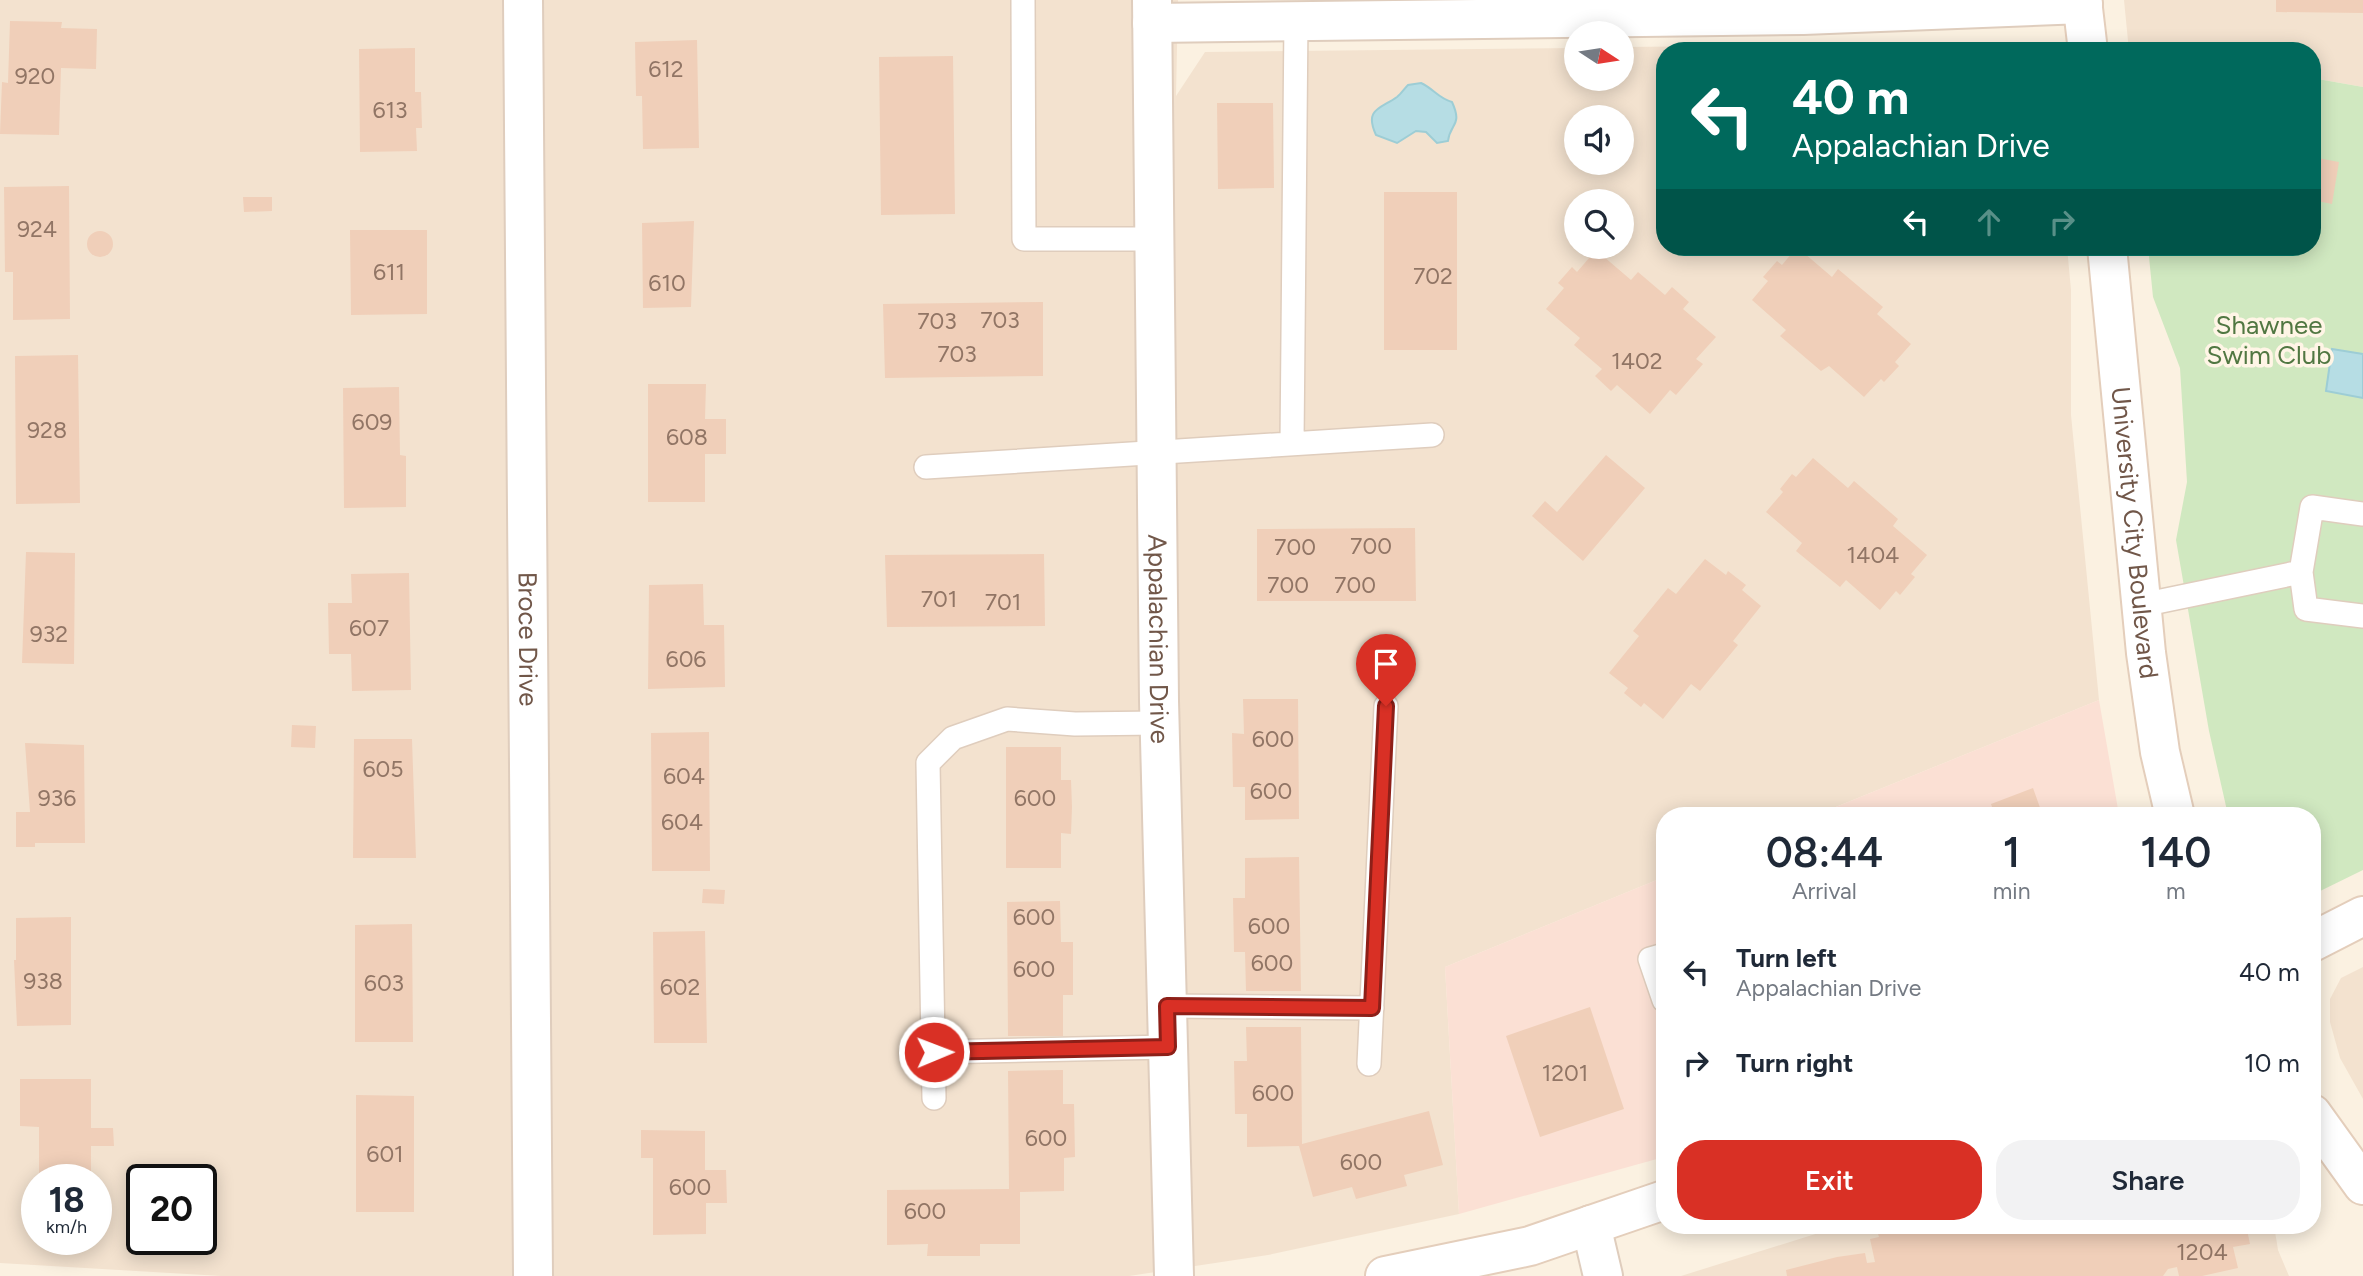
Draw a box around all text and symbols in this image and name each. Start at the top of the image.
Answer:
north arrow [1564,21,1634,91]
map controls [1564,21,1634,259]
house number: 612 [648,55,684,83]
house number: 920 [15,62,55,90]
text: 40 m [1792,67,1909,126]
icon: left [1677,70,1768,161]
house number: 613 [372,96,408,124]
button: sound [1564,105,1634,175]
text: Appalachian Drive [1792,127,2050,165]
button: search [1564,189,1634,259]
icon: left [1897,203,1935,241]
icon: ahead [1970,203,2008,241]
icon: right [2043,203,2081,241]
house number: 924 [17,215,57,243]
house number: 611 [373,258,405,286]
house number: 702 [1413,262,1453,290]
house number: 610 [648,269,686,297]
house number: 703 [980,306,1020,334]
house number: 703 [917,307,957,335]
park label: Shawnee Swim Club [2206,309,2332,371]
house number: 703 [937,340,977,368]
house number: 1402 [1611,347,1663,375]
street label: University City Boulevard [2104,385,2165,681]
house number: 609 [352,408,392,436]
house number: 928 [27,416,67,444]
house number: 608 [666,423,708,451]
house number: 700 [1350,532,1392,560]
house number: 700 [1274,533,1316,561]
street label: Appalachian Drive [1141,534,1176,744]
house number: 1404 [1847,541,1899,569]
house number: 700 [1267,571,1309,599]
house number: 700 [1334,571,1376,599]
street label: Broce Drive [511,572,545,706]
house number: 701 [921,585,957,613]
house number: 701 [985,588,1021,616]
house number: 607 [349,614,389,642]
house number: 932 [30,620,68,648]
pin [1356,634,1416,706]
house number: 606 [666,645,706,673]
icon: arrive [1367,645,1405,683]
house number: 600 [1252,725,1294,753]
house number: 605 [363,755,404,783]
house number: 604 [663,762,705,790]
house number: 600 [1250,777,1292,805]
house number: 936 [38,784,76,812]
house number: 600 [1014,784,1056,812]
house number: 604 [661,808,703,836]
text: 08:44 [1766,827,1883,878]
text: 1 [2003,827,2020,878]
text: 140 [2140,827,2211,878]
text: Arrival [1792,877,1857,905]
text: min [1993,877,2031,905]
text: m [2166,877,2186,905]
house number: 600 [1013,903,1055,931]
house number: 600 [1248,912,1290,940]
text: Turn left [1736,942,1837,974]
house number: 600 [1251,949,1293,977]
icon: left [1677,953,1715,991]
house number: 600 [1013,955,1055,983]
text: 40 m [2239,956,2300,988]
house number: 938 [23,967,63,995]
house number: 603 [364,969,404,997]
house number: 602 [660,973,700,1001]
text: Appalachian Drive [1736,974,1921,1002]
position arrow [897,1015,971,1089]
icon: right [1677,1044,1715,1082]
text: Turn right [1736,1047,1853,1079]
text: 10 m [2244,1047,2300,1079]
house number: 1201 [1542,1059,1588,1087]
house number: 600 [1252,1079,1294,1107]
house number: 600 [1025,1124,1067,1152]
house number: 601 [366,1140,404,1168]
button: Exit [1677,1140,1982,1220]
button: Share [1996,1140,2300,1220]
house number: 600 [1340,1148,1382,1176]
speed limit sign: 20 [126,1164,217,1255]
house number: 600 [669,1173,711,1201]
text: 18 [48,1179,85,1221]
house number: 600 [904,1197,946,1225]
text: km/h [46,1216,87,1238]
house number: 1204 [2176,1238,2228,1266]

